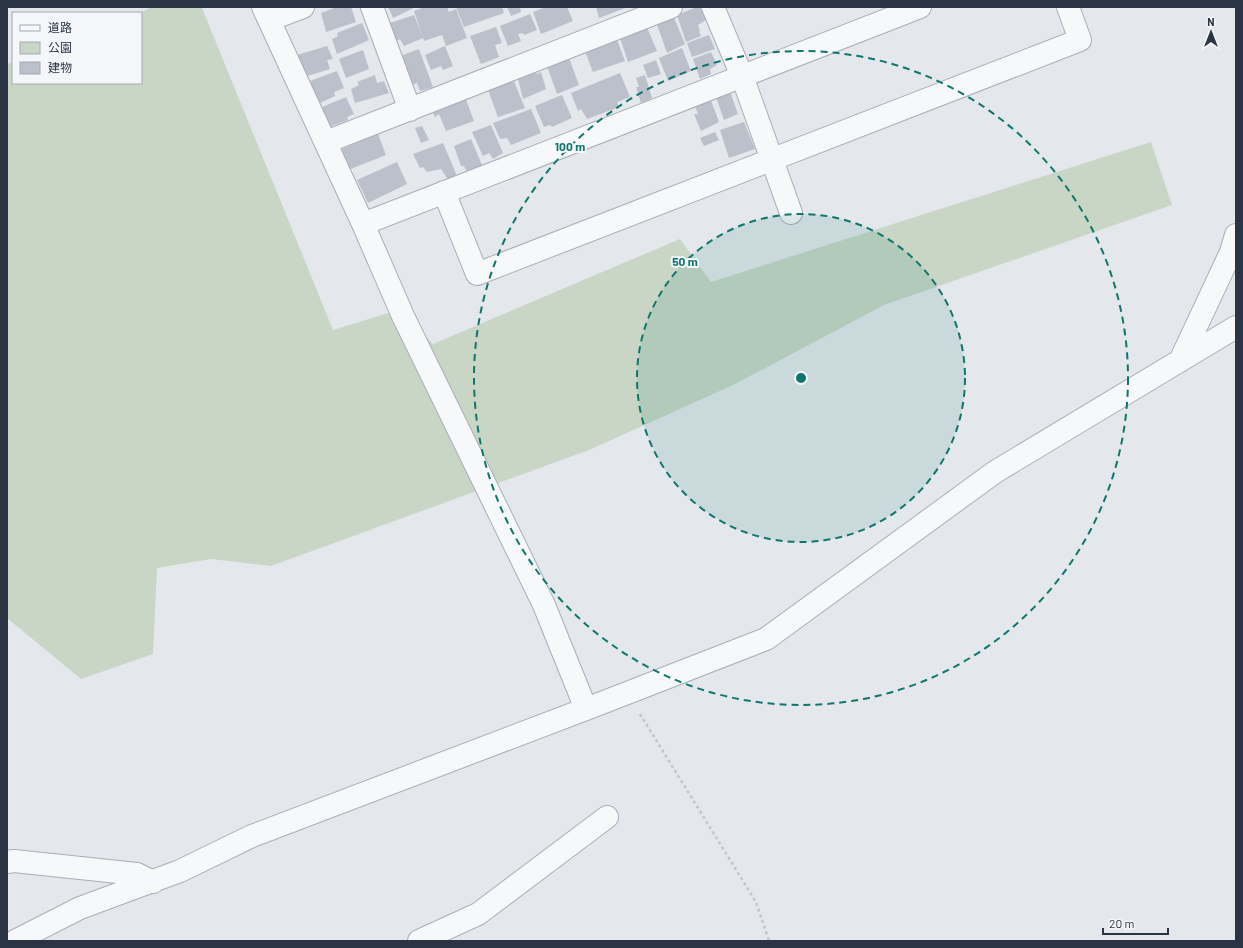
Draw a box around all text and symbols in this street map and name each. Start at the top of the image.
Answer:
legend [12,12,142,84]
north arrow [1191,12,1231,52]
text: N [1207,15,1215,28]
text: 道路 [48,20,72,34]
text: 公園 [48,40,72,54]
text: 建物 [48,60,72,74]
text: 100 m [555,139,585,153]
text: 50 m [672,254,698,268]
centre of rings [794,371,808,385]
scale bar [1103,910,1168,936]
text: 20 m [1109,916,1135,930]

